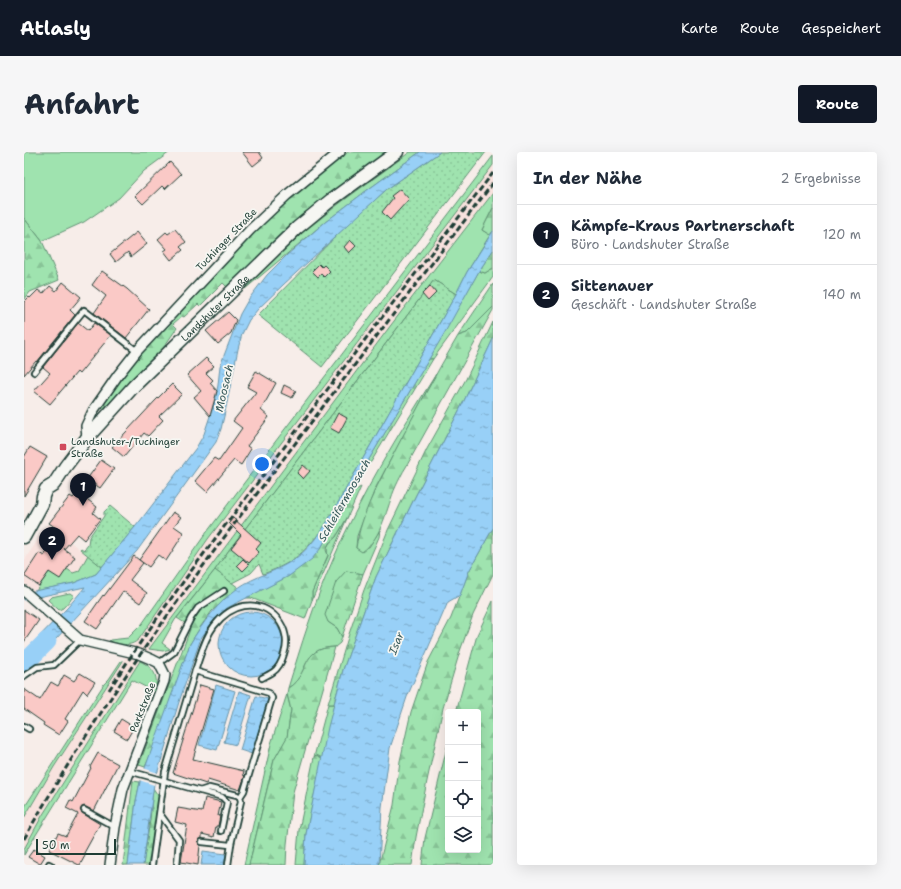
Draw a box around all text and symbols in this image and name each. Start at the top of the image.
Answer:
text: Atlasly [20,16,91,41]
text: Karte [681,19,718,37]
text: Route [740,19,779,37]
text: Gespeichert [801,19,881,37]
text: Anfahrt [24,85,140,123]
button: Route [798,85,877,123]
text: In der Nähe [533,167,642,189]
text: 2 Ergebnisse [781,170,861,187]
street label: Tuchinger Straße [193,205,260,274]
text: Kämpfe-Kraus Partnerschaft [571,216,795,236]
text: 1 [543,226,549,243]
text: 120 m [823,226,861,243]
text: Büro · Landshuter Straße [571,236,730,253]
street label: Landshuter Straße [178,272,252,344]
text: Sittenauer [571,276,654,296]
text: 2 [541,286,551,303]
text: 140 m [822,286,861,303]
text: Geschäft · Landshuter Straße [571,296,757,313]
water label: Moosach [212,363,237,413]
place label: Landshuter-/Tuchinger Straße [71,435,180,460]
marker: Landshuter-/Tuchinger Straße [58,442,68,452]
your location [252,454,272,474]
water label: Schleifermoosach [315,456,374,544]
pin: 1 [70,473,96,506]
pin: 2 [39,527,65,560]
water label: Isar [385,629,408,658]
street label: Parkstraße [127,680,159,734]
map controls [445,709,481,853]
button: + [445,709,481,745]
button: − [445,745,481,781]
button: locate [445,781,481,817]
button: layers [445,817,481,853]
scale bar [36,837,116,856]
text: 50 m [42,838,70,853]

